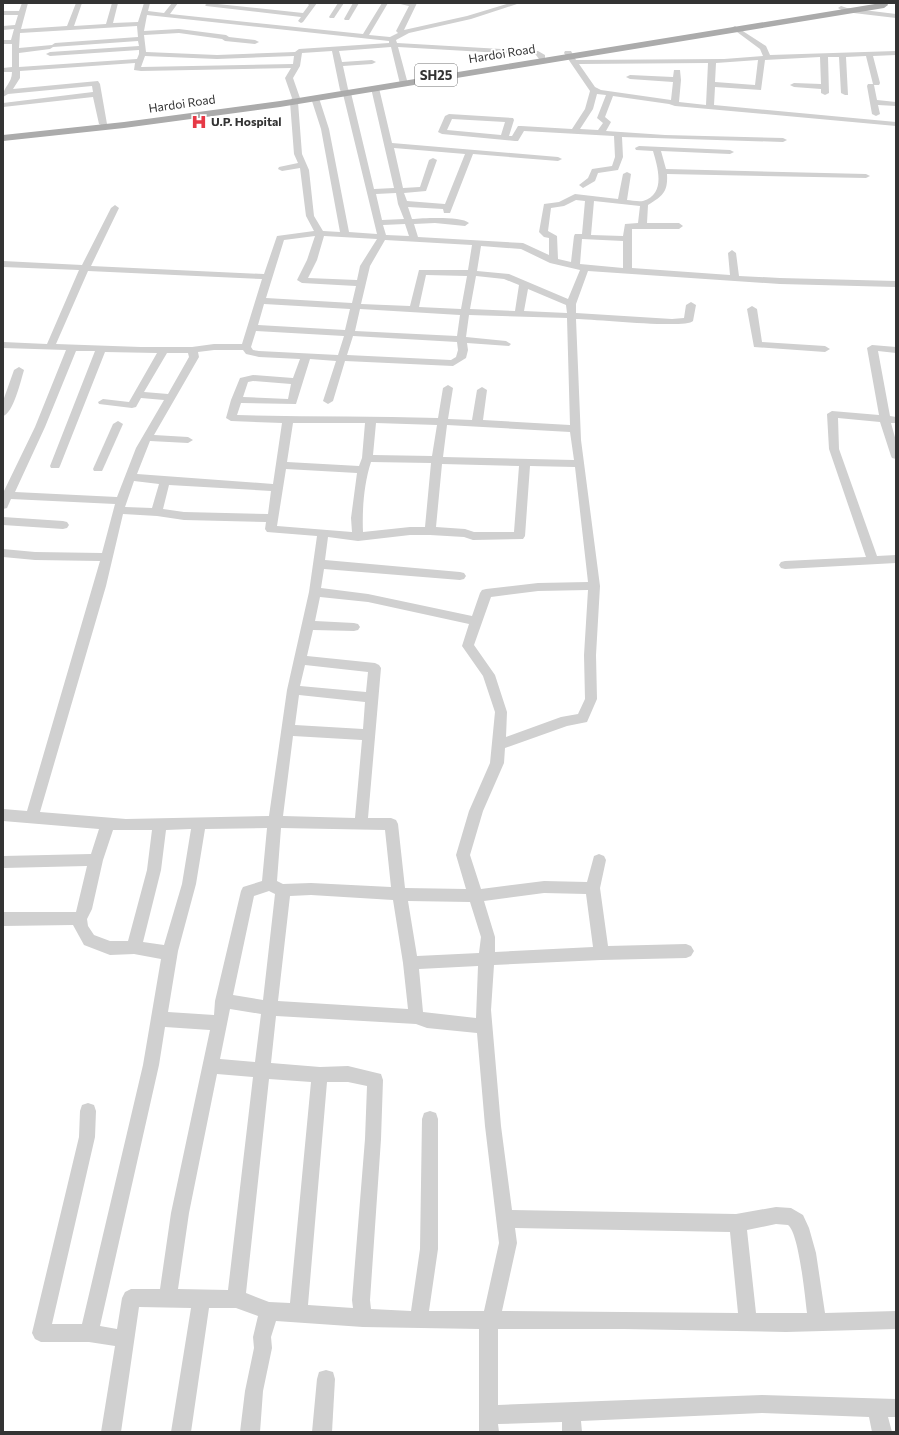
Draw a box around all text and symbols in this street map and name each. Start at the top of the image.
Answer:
street label: Hardoi Road [467,41,536,65]
road number: SH25 [415,64,457,86]
street label: Hardoi Road [148,91,216,115]
hospital icon: U.P. Hospital [190,113,208,131]
place label: U.P. Hospital [211,114,282,128]

